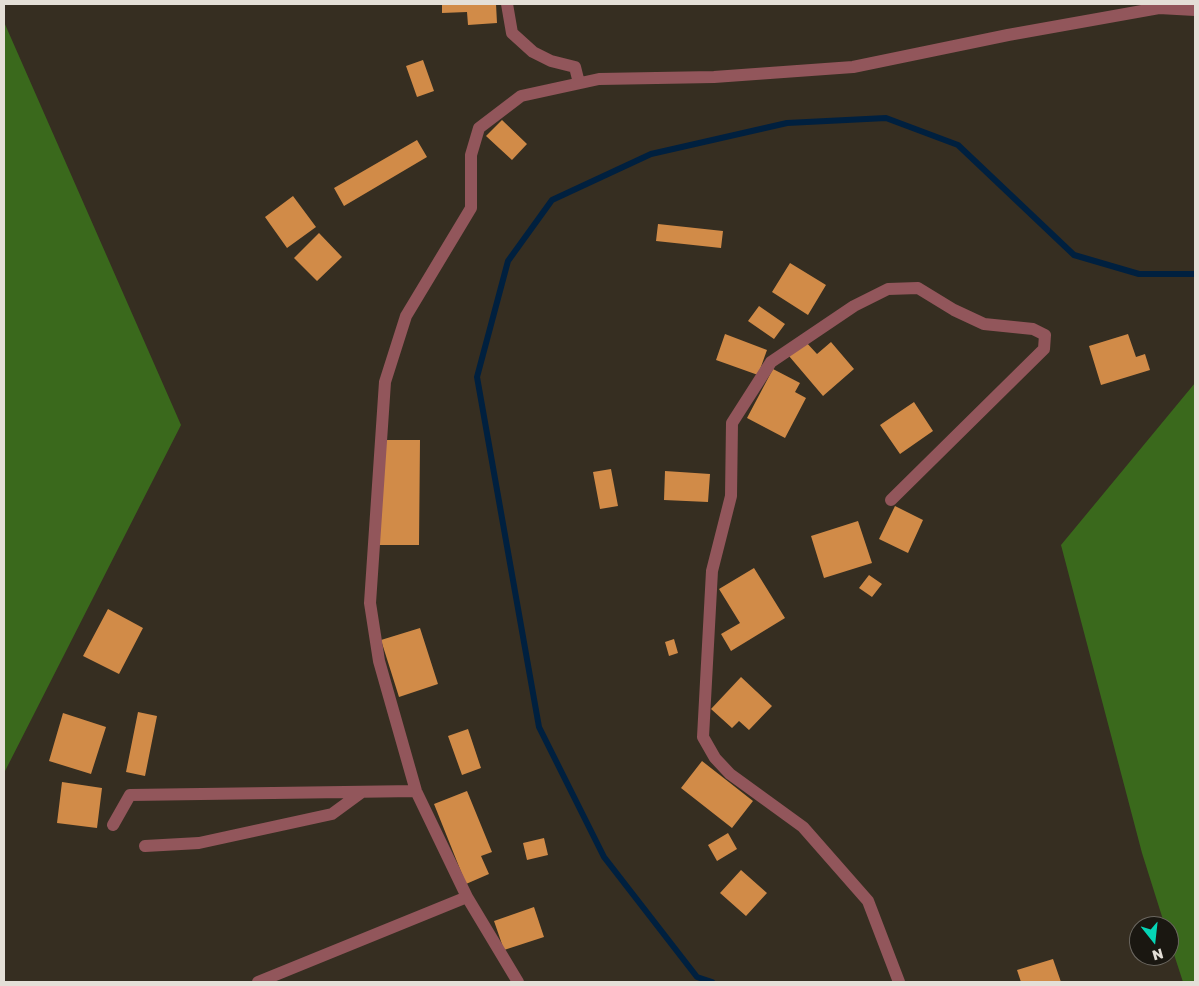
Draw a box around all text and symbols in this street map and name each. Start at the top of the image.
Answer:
north arrow [1129,916,1179,966]
text: N [1151,945,1165,965]

